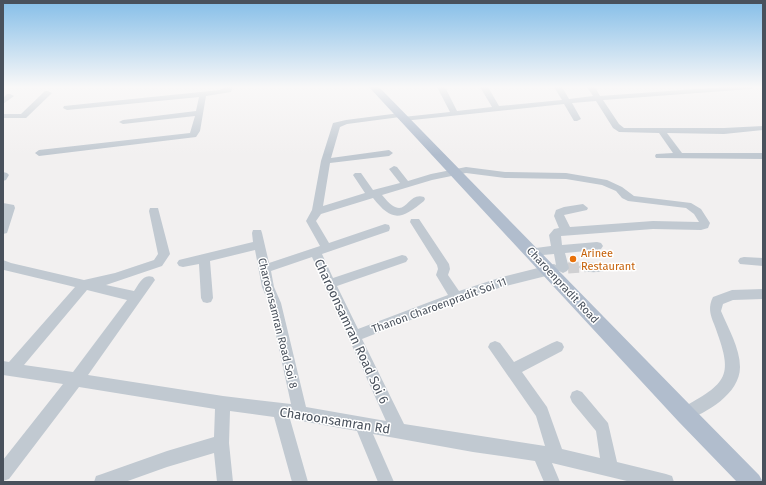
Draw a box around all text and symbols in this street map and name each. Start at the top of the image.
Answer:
street label: Charoenpradit Road [524,244,601,326]
place label: Arinee Restaurant [581,247,635,273]
marker: Arinee Restaurant [568,254,578,264]
street label: Charoonsamran Road Soi 8 [255,256,300,390]
street label: Charoonsamran Road Soi 6 [311,256,392,406]
street label: Thanon Charoenpradit Soi 11 [370,275,508,336]
street label: Charoonsamran Rd [279,404,391,437]

